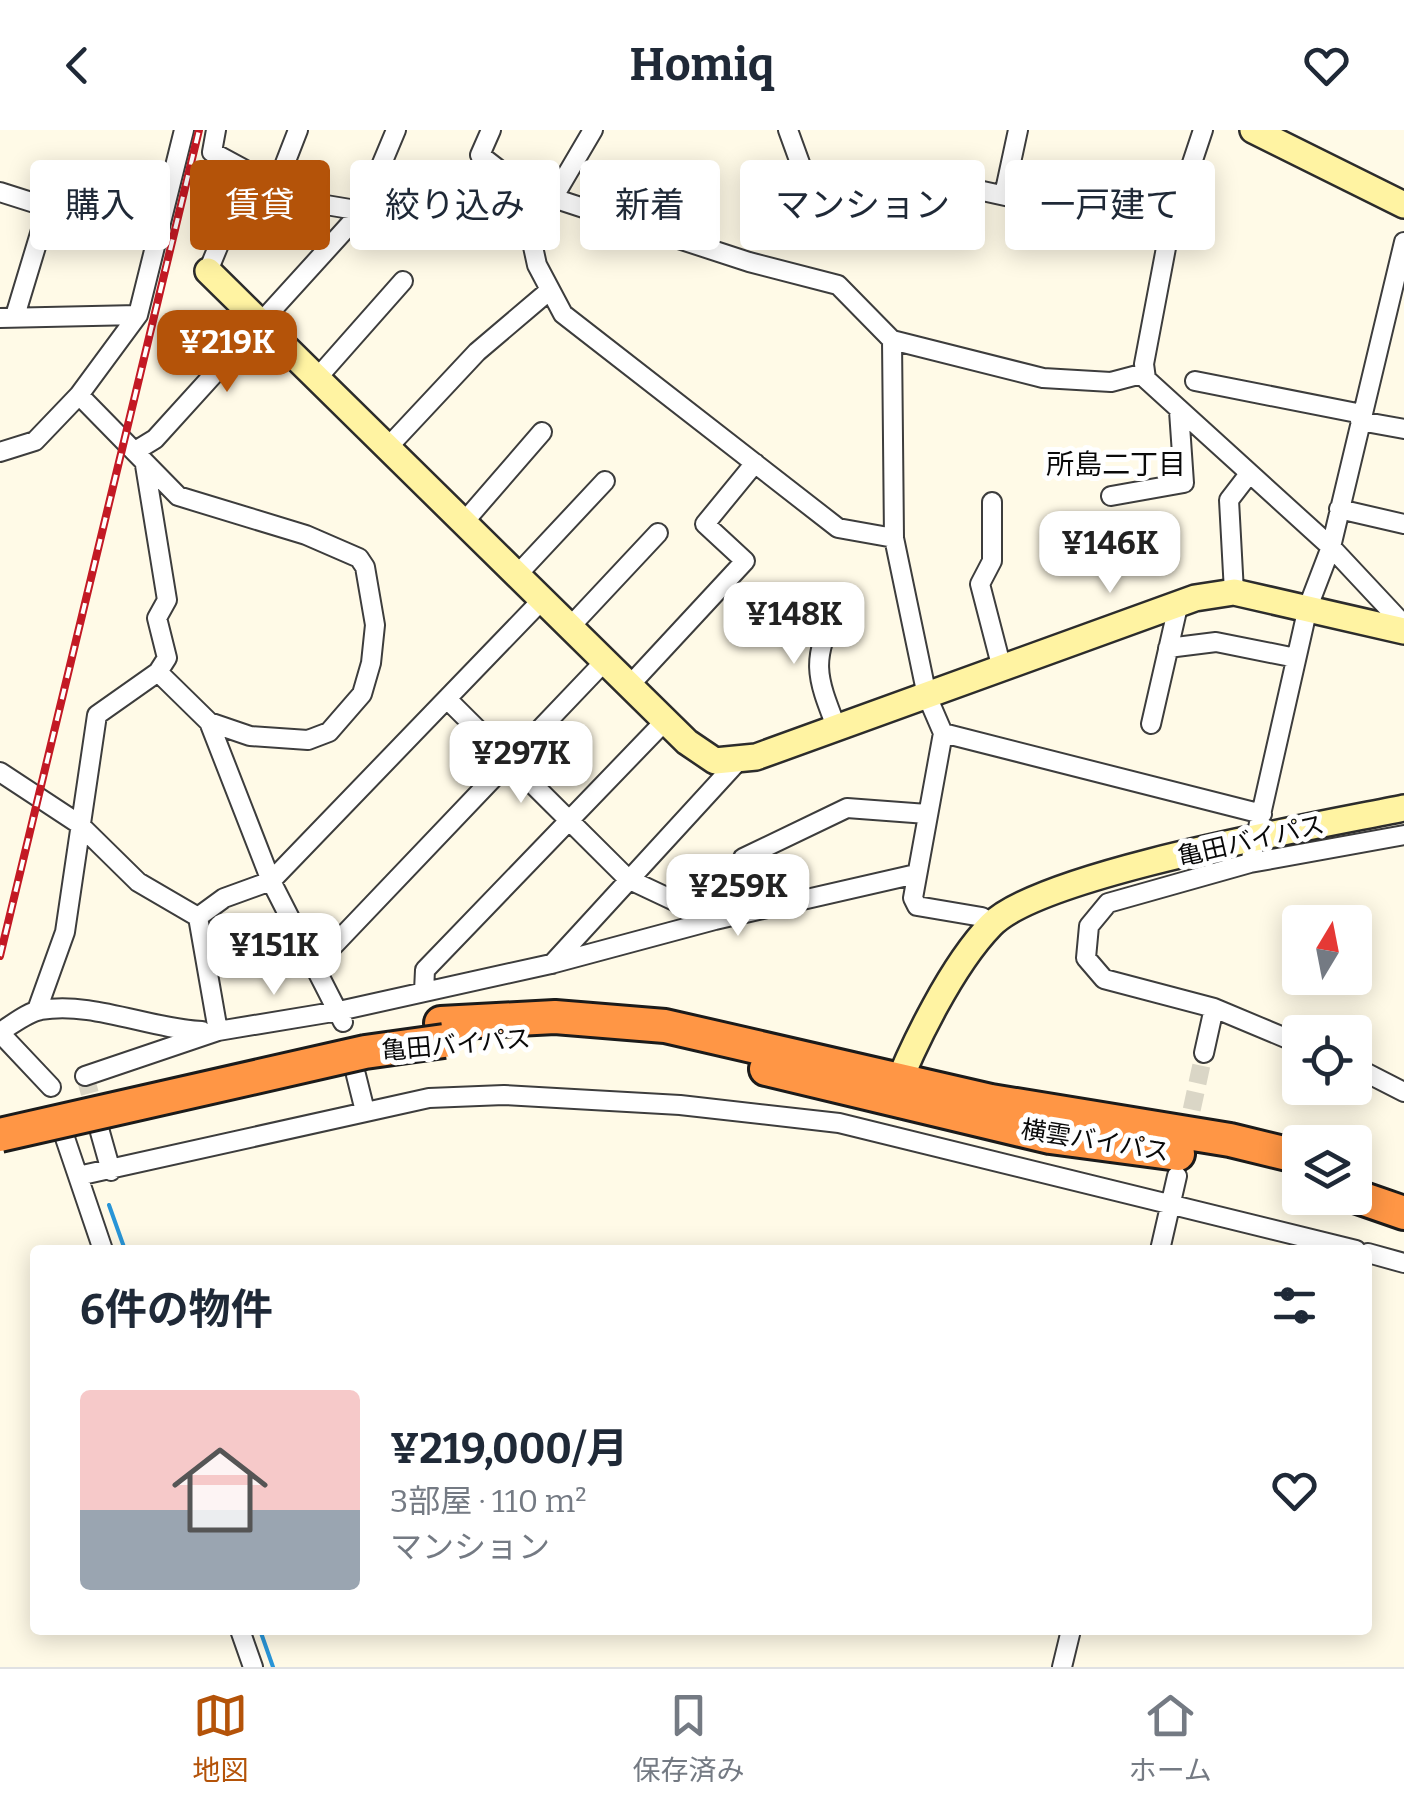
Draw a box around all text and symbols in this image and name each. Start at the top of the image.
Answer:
icon: back [50,38,105,93]
text: Homiq [630,38,774,92]
icon: heart [1299,38,1354,93]
chip: 購入 [30,160,170,250]
chip: 賃貸 [190,160,330,250]
chip: 絞り込み [350,160,560,250]
chip: 新着 [580,160,720,250]
chip: マンション [740,160,985,250]
chip: 一戸建て [1005,160,1215,250]
pin: ¥219K [157,310,297,395]
text: ¥219K [179,323,275,361]
district label: 所島二丁目 [1046,448,1186,481]
pin: ¥146K [1040,511,1180,596]
text: ¥146K [1061,524,1159,562]
pin: ¥148K [724,582,864,667]
text: ¥148K [745,595,843,633]
pin: ¥297K [451,721,591,806]
text: ¥297K [472,734,570,772]
street label: 亀田バイパス [1175,810,1327,872]
pin: ¥259K [668,854,808,939]
text: ¥259K [688,867,788,905]
north arrow [1282,905,1372,995]
map controls [1282,905,1372,1215]
pin: ¥151K [204,913,344,998]
text: ¥151K [229,926,319,964]
button: locate [1282,1015,1372,1105]
street label: 亀田バイパス [380,1024,532,1066]
street label: 横雲バイパス [1019,1114,1171,1168]
button: layers [1282,1125,1372,1215]
icon: filters [1267,1278,1322,1333]
text: 6件の物件 [80,1285,273,1335]
text: ¥219,000/月 [390,1424,628,1474]
icon: home [160,1430,280,1550]
icon: heart [1267,1463,1322,1518]
text: 3部屋 · 110 m² [390,1482,587,1520]
text: マンション [390,1528,550,1566]
tab: 地図 [192,1688,248,1788]
tab: 保存済み [632,1688,744,1788]
tab: ホーム [1129,1688,1212,1788]

